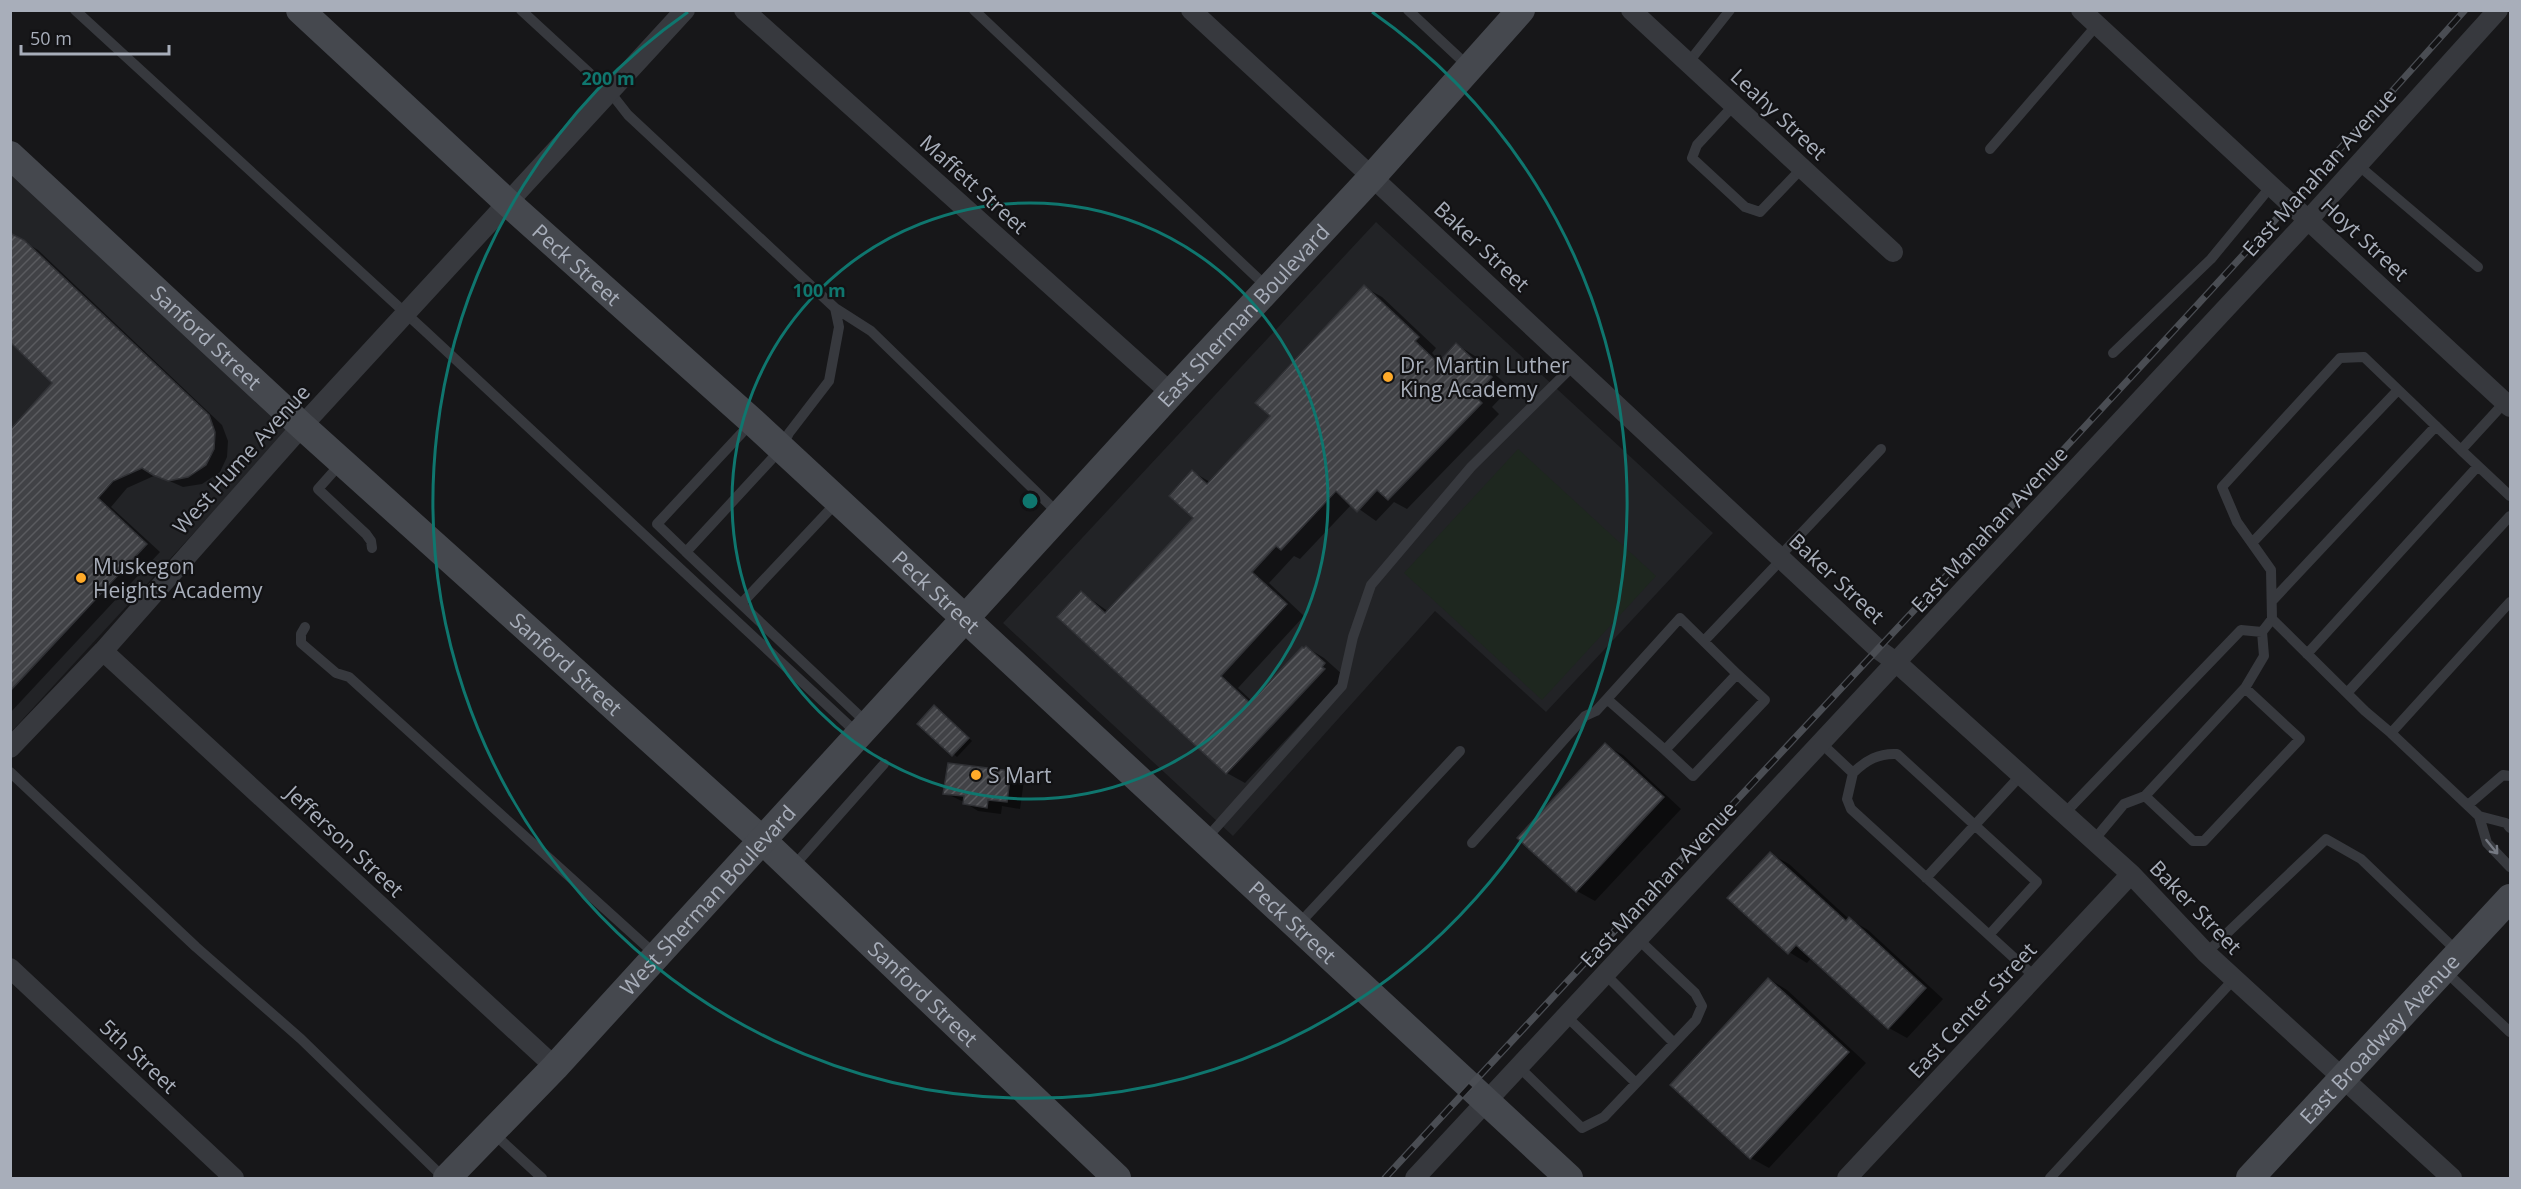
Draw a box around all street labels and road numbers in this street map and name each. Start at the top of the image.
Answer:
street label: Leahy Street [1725,62,1833,166]
street label: East Manahan Avenue [2236,82,2402,262]
street label: Maffett Street [914,128,1034,240]
street label: Hoyt Street [2315,191,2415,287]
street label: Baker Street [1428,195,1536,297]
street label: Peck Street [527,217,627,311]
street label: East Sherman Boulevard [1151,218,1335,413]
street label: Sanford Street [145,279,268,396]
street label: West Hume Avenue [166,378,316,540]
street label: East Manahan Avenue [1905,440,2073,618]
street label: Baker Street [1783,527,1891,629]
street label: Peck Street [886,544,986,639]
street label: Sanford Street [504,606,628,722]
street label: Jefferson Street [279,778,410,903]
street label: East Manahan Avenue [1574,795,1742,973]
street label: West Sherman Boulevard [613,799,802,1001]
street label: Baker Street [2144,854,2248,960]
street label: Peck Street [1243,874,1342,970]
street label: Sanford Street [862,935,984,1053]
street label: East Center Street [1902,936,2042,1084]
street label: East Broadway Avenue [2293,948,2465,1130]
street label: 5th Street [94,1013,184,1099]

